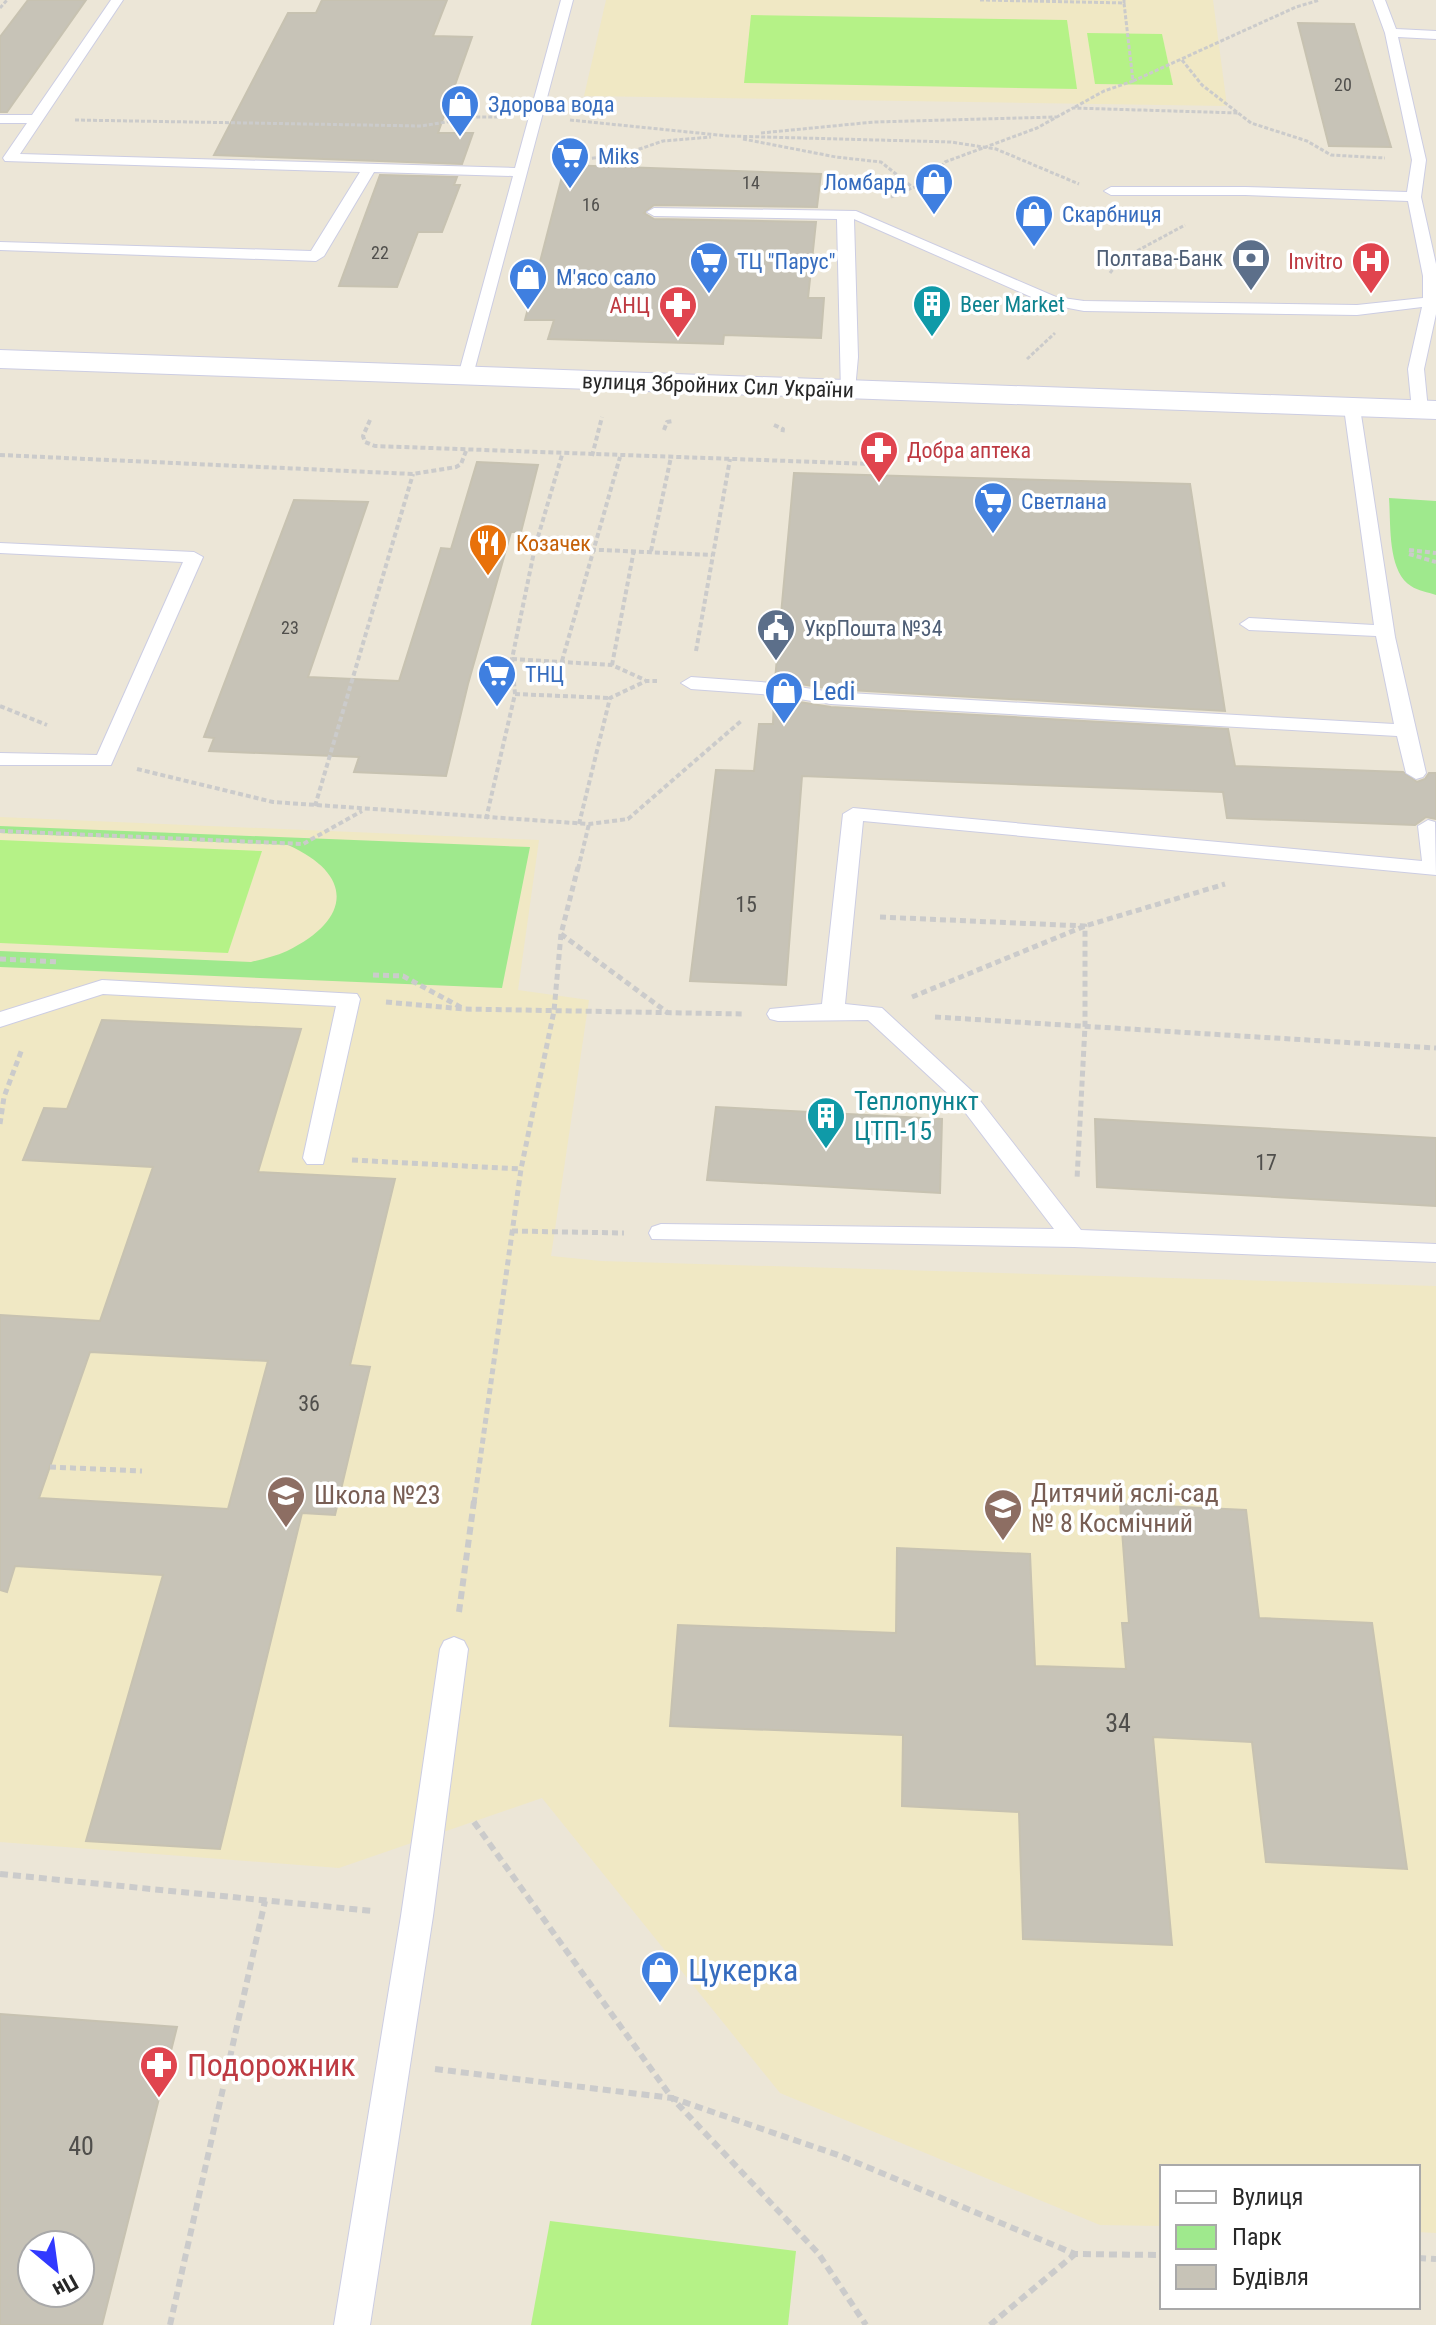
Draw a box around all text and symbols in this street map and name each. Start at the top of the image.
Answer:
house number: 20 [1334,74,1352,95]
shop icon: Здорова вода [439,83,481,138]
place label: Здорова вода [488,92,614,117]
supermarket icon: Miks [549,135,591,190]
place label: Miks [598,144,640,169]
shop icon: Ломбард [913,161,955,216]
place label: Ломбард [824,170,906,195]
house number: 14 [742,172,760,193]
shop icon: Скарбниця [1013,193,1055,248]
house number: 16 [582,194,600,215]
place label: Скарбниця [1062,202,1162,227]
bank icon: Полтава-Банк [1230,237,1272,292]
supermarket icon: ТЦ "Парус" [688,240,730,295]
hospital icon: Invitro [1350,240,1392,295]
house number: 22 [371,242,389,263]
place label: Полтава-Банк [1096,246,1223,271]
place label: ТЦ "Парус" [737,249,836,274]
place label: Invitro [1288,249,1343,274]
shop icon: М'ясо сало [507,256,549,311]
place label: М'ясо сало [556,265,656,290]
building icon: Beer Market [911,283,953,338]
pharmacy icon: АНЦ [657,284,699,339]
place label: Beer Market [960,292,1065,317]
place label: АНЦ [610,293,650,318]
street label: вулиця Збройних Сил України [582,368,854,403]
pharmacy icon: Добра аптека [858,429,900,484]
place label: Добра аптека [907,438,1031,463]
supermarket icon: Светлана [972,480,1014,535]
place label: Светлана [1021,489,1107,514]
restaurant icon: Козачек [467,522,509,577]
place label: Козачек [516,531,591,556]
public building icon: УкрПошта №34 [755,607,797,662]
place label: УкрПошта №34 [804,616,943,641]
house number: 23 [281,617,299,638]
supermarket icon: ТНЦ [476,653,518,708]
place label: ТНЦ [525,662,564,687]
shop icon: Ledi [763,670,805,725]
place label: Ledi [812,676,855,706]
house number: 15 [735,892,757,917]
place label: Теплопункт ЦТП-15 [854,1086,979,1146]
building icon: Теплопункт ЦТП-15 [805,1095,847,1150]
house number: 17 [1255,1150,1277,1175]
house number: 36 [298,1391,320,1416]
school or university icon: Школа №23 [265,1474,307,1529]
place label: Дитячий яслі-сад № 8 Космічний [1031,1478,1219,1538]
place label: Школа №23 [314,1480,441,1510]
school or university icon: Дитячий яслі-сад № 8 Космічний [982,1487,1024,1542]
house number: 34 [1105,1708,1131,1738]
shop icon: Цукерка [639,1949,681,2004]
place label: Цукерка [688,1951,798,1989]
pharmacy icon: Подорожник [138,2044,180,2099]
place label: Подорожник [187,2046,356,2084]
house number: 40 [68,2131,94,2161]
legend [1160,2165,1420,2309]
text: Вулиця [1232,2183,1303,2211]
text: Парк [1232,2223,1282,2251]
north arrow [16,2229,96,2309]
text: Будівля [1232,2263,1309,2291]
text: Пн [49,2269,82,2303]

